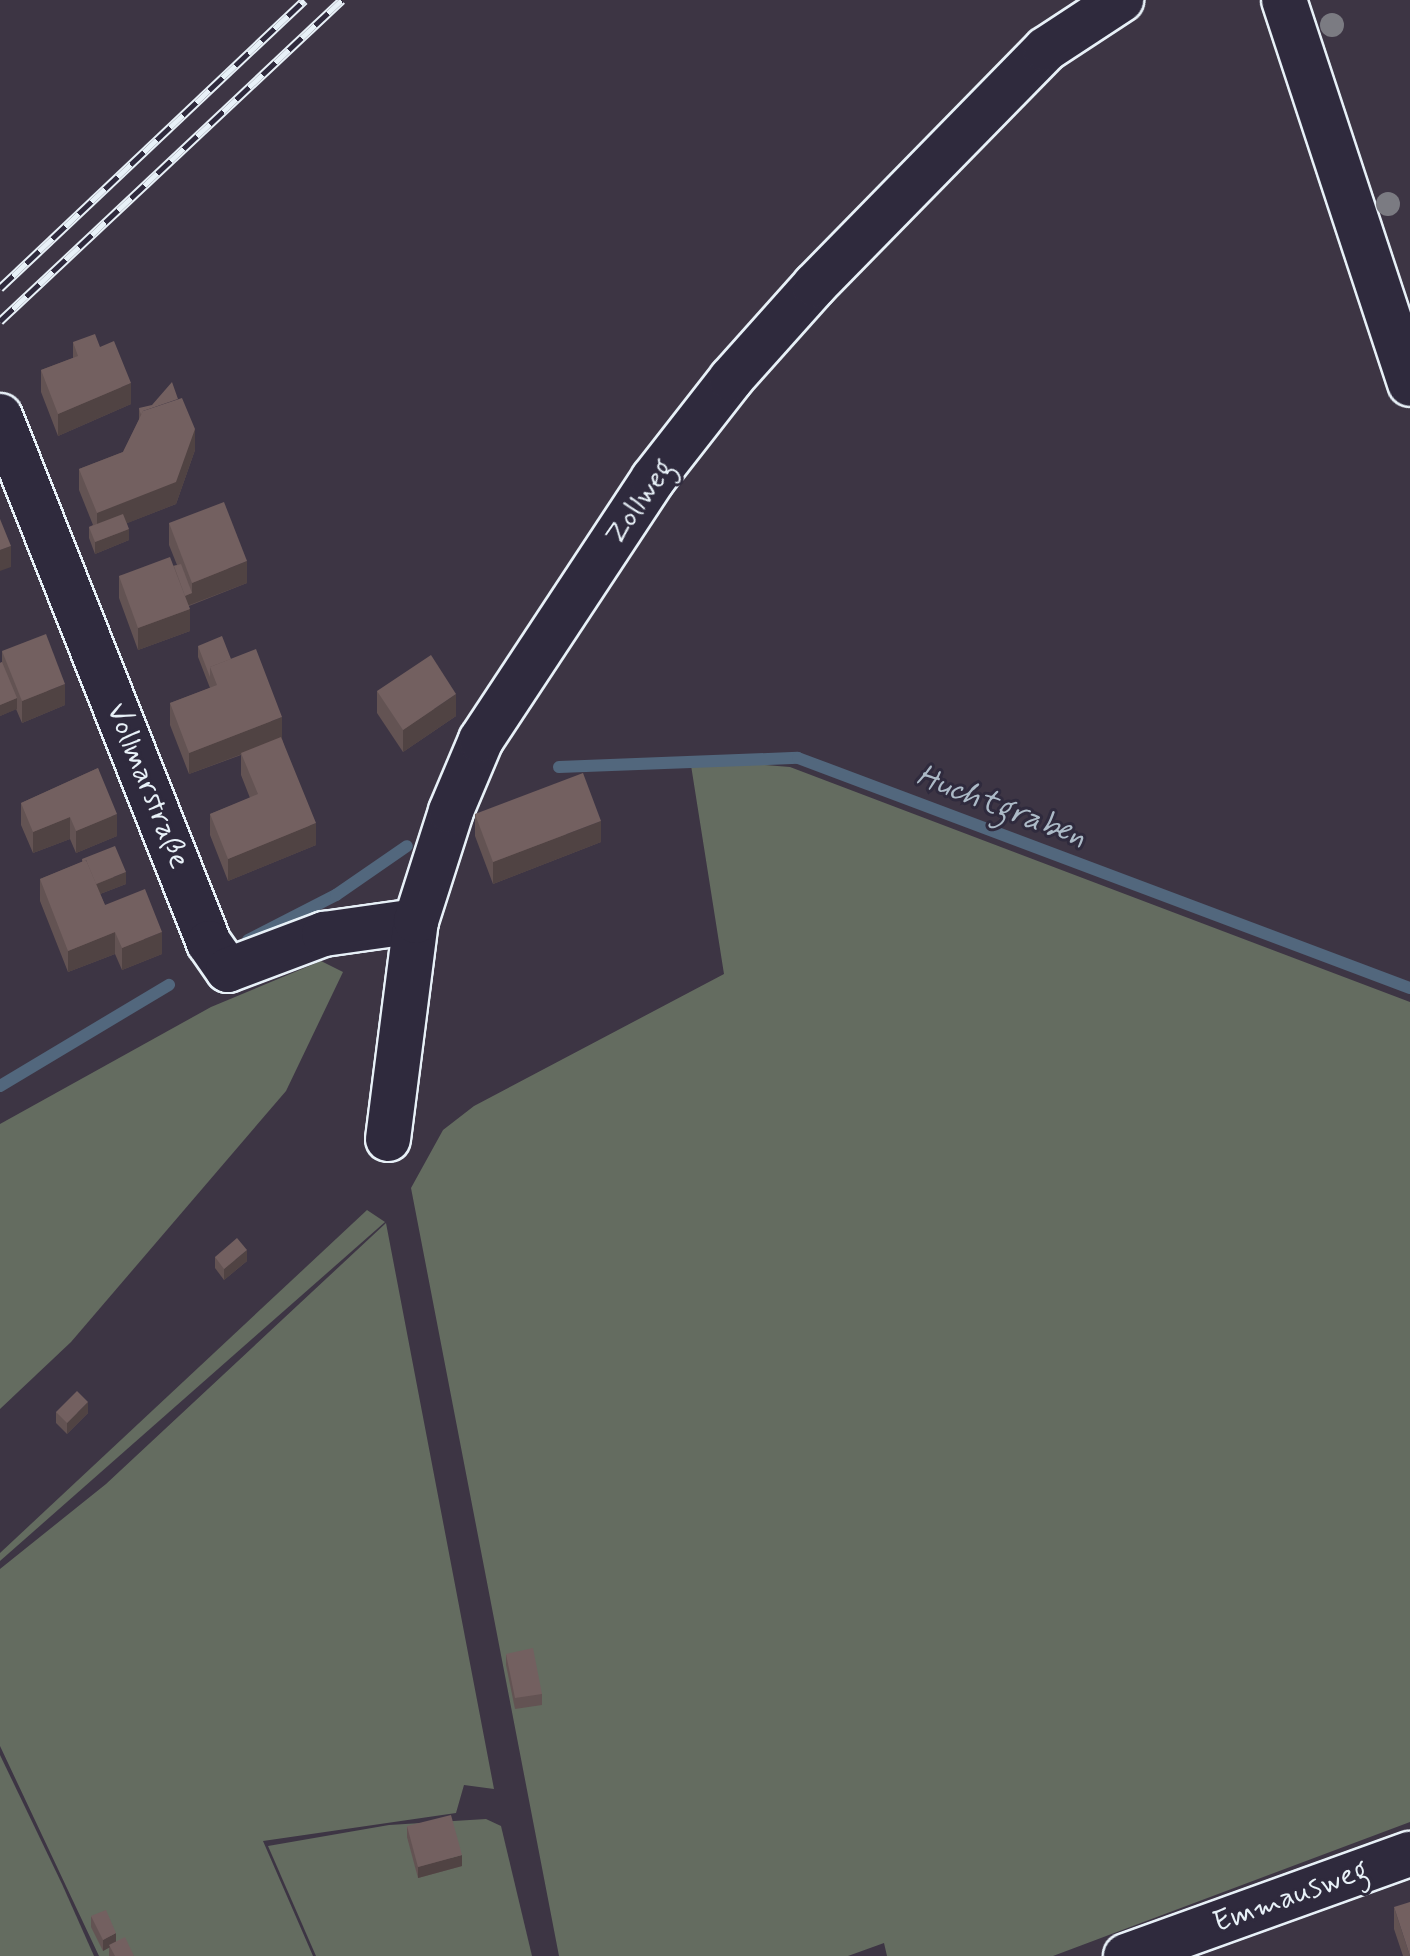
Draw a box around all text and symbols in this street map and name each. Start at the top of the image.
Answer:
street label: Zollweg [597,452,683,552]
street label: Vollmarstraße [97,698,197,874]
water label: Huchtgraben [911,757,1091,857]
street label: Emmausweg [1208,1852,1374,1942]

